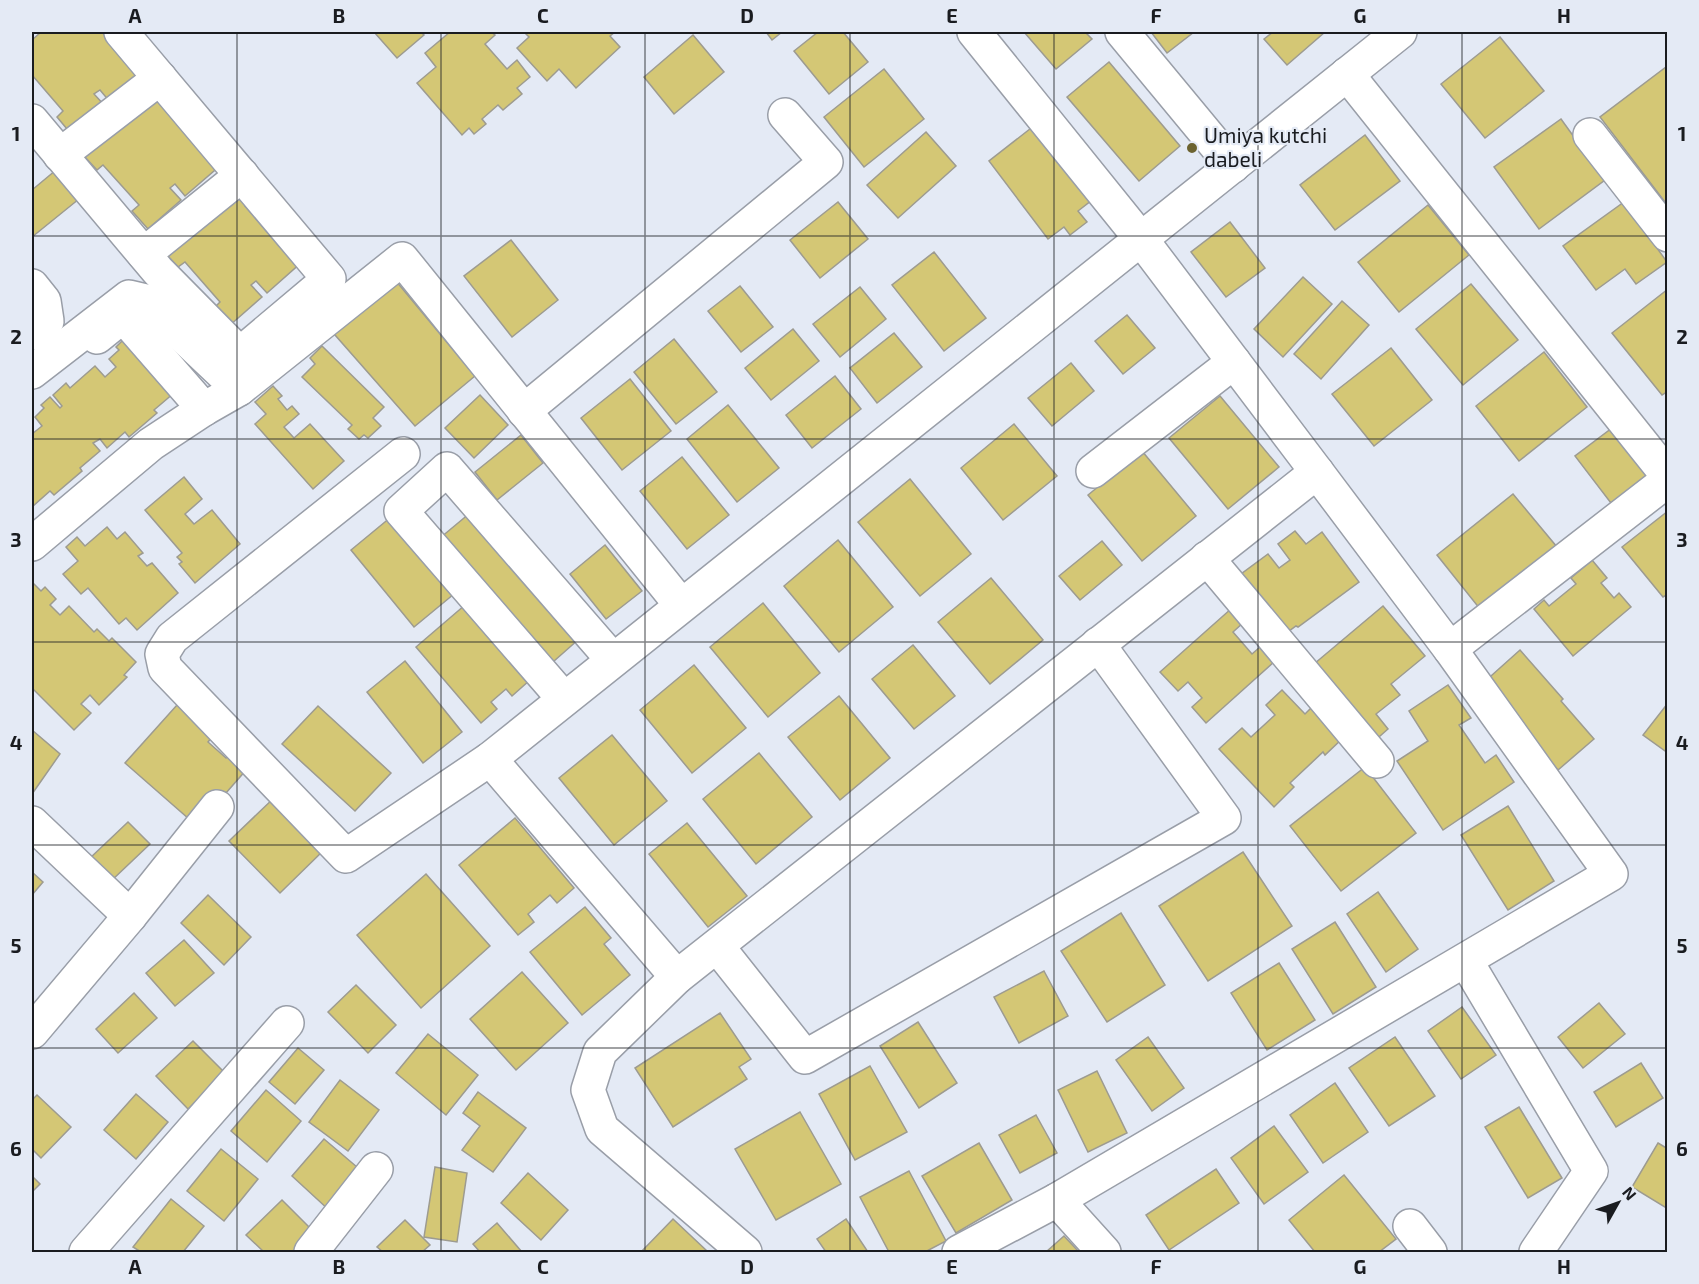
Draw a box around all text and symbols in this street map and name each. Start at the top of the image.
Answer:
text: A [128,3,142,27]
text: B [333,3,345,27]
text: C [537,3,549,27]
text: D [740,3,754,27]
text: E [946,3,958,27]
text: F [1150,3,1162,27]
text: G [1354,3,1366,27]
text: H [1557,3,1571,27]
text: 1 [12,121,20,145]
text: 1 [1678,121,1686,145]
place label: Umiya kutchi dabeli [1204,122,1327,171]
marker: Umiya kutchi dabeli [1185,141,1199,155]
text: 2 [10,324,22,348]
text: 2 [1676,324,1688,348]
text: 3 [10,527,22,551]
text: 3 [1676,527,1688,551]
text: 4 [10,730,23,754]
text: 4 [1676,730,1689,754]
text: 5 [10,933,22,957]
text: 5 [1676,933,1688,957]
text: 6 [10,1136,22,1160]
text: 6 [1676,1136,1688,1160]
north arrow [1588,1173,1648,1233]
text: N [1619,1183,1641,1204]
text: A [128,1254,142,1278]
text: B [333,1254,345,1278]
text: C [537,1254,549,1278]
text: D [740,1254,754,1278]
text: E [946,1254,958,1278]
text: F [1150,1254,1162,1278]
text: G [1354,1254,1366,1278]
text: H [1557,1254,1571,1278]

